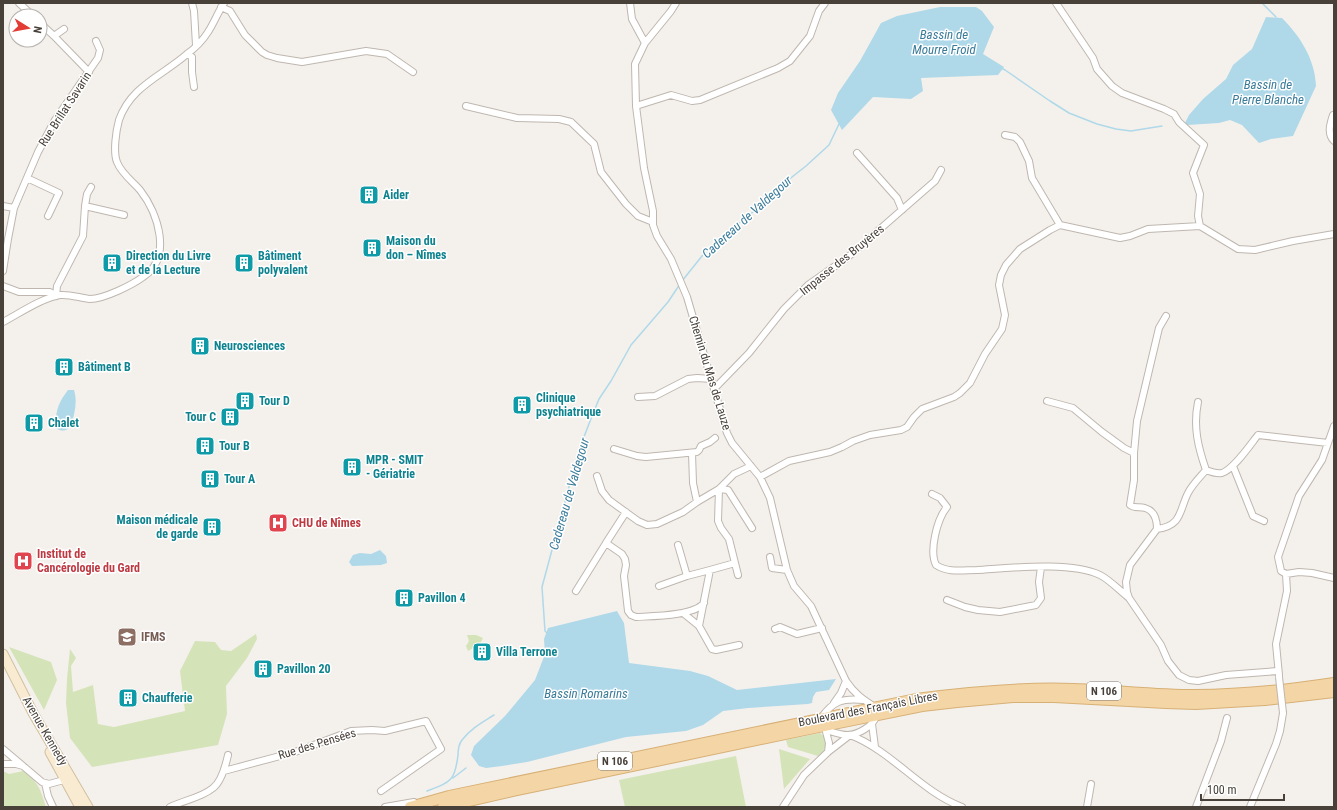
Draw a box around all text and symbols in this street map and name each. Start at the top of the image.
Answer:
north arrow [8,8,48,48]
text: N [30,25,44,35]
water label: Bassin de Mourre Froid [912,27,976,57]
street label: Rue Brillat Savarin [36,69,94,149]
water label: Bassin de Pierre Blanche [1232,77,1304,107]
water label: Cadereau de Valdegour [699,172,796,261]
building icon: Aider [358,184,380,206]
place label: Aider [383,188,409,202]
street label: Impasse des Bruyères [797,222,887,298]
place label: Maison du don – Nîmes [386,234,447,262]
building icon: Maison du don – Nîmes [361,237,383,259]
place label: Direction du Livre et de la Lecture [126,249,211,277]
place label: Bâtiment polyvalent [258,249,308,277]
building icon: Direction du Livre et de la Lecture [101,252,123,274]
building icon: Bâtiment polyvalent [233,252,255,274]
street label: Chemin du Mas de Lauze [686,314,734,432]
building icon: Neurosciences [189,335,211,357]
place label: Neurosciences [214,339,286,353]
building icon: Bâtiment B [53,356,75,378]
place label: Bâtiment B [78,360,131,374]
building icon: Tour D [234,390,256,412]
place label: Clinique psychiatrique [536,391,601,419]
place label: Tour D [259,394,290,408]
building icon: Clinique psychiatrique [511,394,533,416]
building icon: Tour C [219,406,241,428]
place label: Tour C [185,410,216,424]
building icon: Chalet [23,412,45,434]
place label: Chalet [48,416,79,430]
building icon: Tour B [194,435,216,457]
water label: Cadereau de Valdegour [546,435,592,552]
place label: Tour B [219,439,250,453]
place label: MPR - SMIT - Gériatrie [366,453,424,481]
building icon: MPR - SMIT - Gériatrie [341,456,363,478]
building icon: Tour A [199,468,221,490]
place label: Tour A [224,472,256,486]
hospital icon: CHU de Nîmes [267,512,289,534]
place label: Maison médicale de garde [117,513,198,541]
building icon: Maison médicale de garde [201,516,223,538]
place label: CHU de Nîmes [292,516,361,530]
place label: Institut de Cancérologie du Gard [37,547,140,575]
hospital icon: Institut de Cancérologie du Gard [12,550,34,572]
building icon: Pavillon 4 [393,587,415,609]
place label: Pavillon 4 [418,591,465,605]
school or university icon: IFMS [116,626,138,648]
place label: IFMS [141,630,166,644]
building icon: Villa Terrone [471,641,493,663]
place label: Villa Terrone [496,645,557,659]
building icon: Pavillon 20 [252,658,274,680]
place label: Pavillon 20 [277,662,331,676]
road number: N 106 [1087,682,1121,700]
water label: Bassin Romarins [544,686,628,701]
building icon: Chaufferie [117,687,139,709]
street label: Boulevard des Français Libres [797,689,939,729]
place label: Chaufferie [142,691,193,705]
street label: Avenue Kennedy [20,694,70,768]
street label: Rue des Pensées [276,726,358,762]
road number: N 106 [598,752,632,770]
scale bar [1201,776,1284,802]
text: 100 m [1207,783,1237,797]

